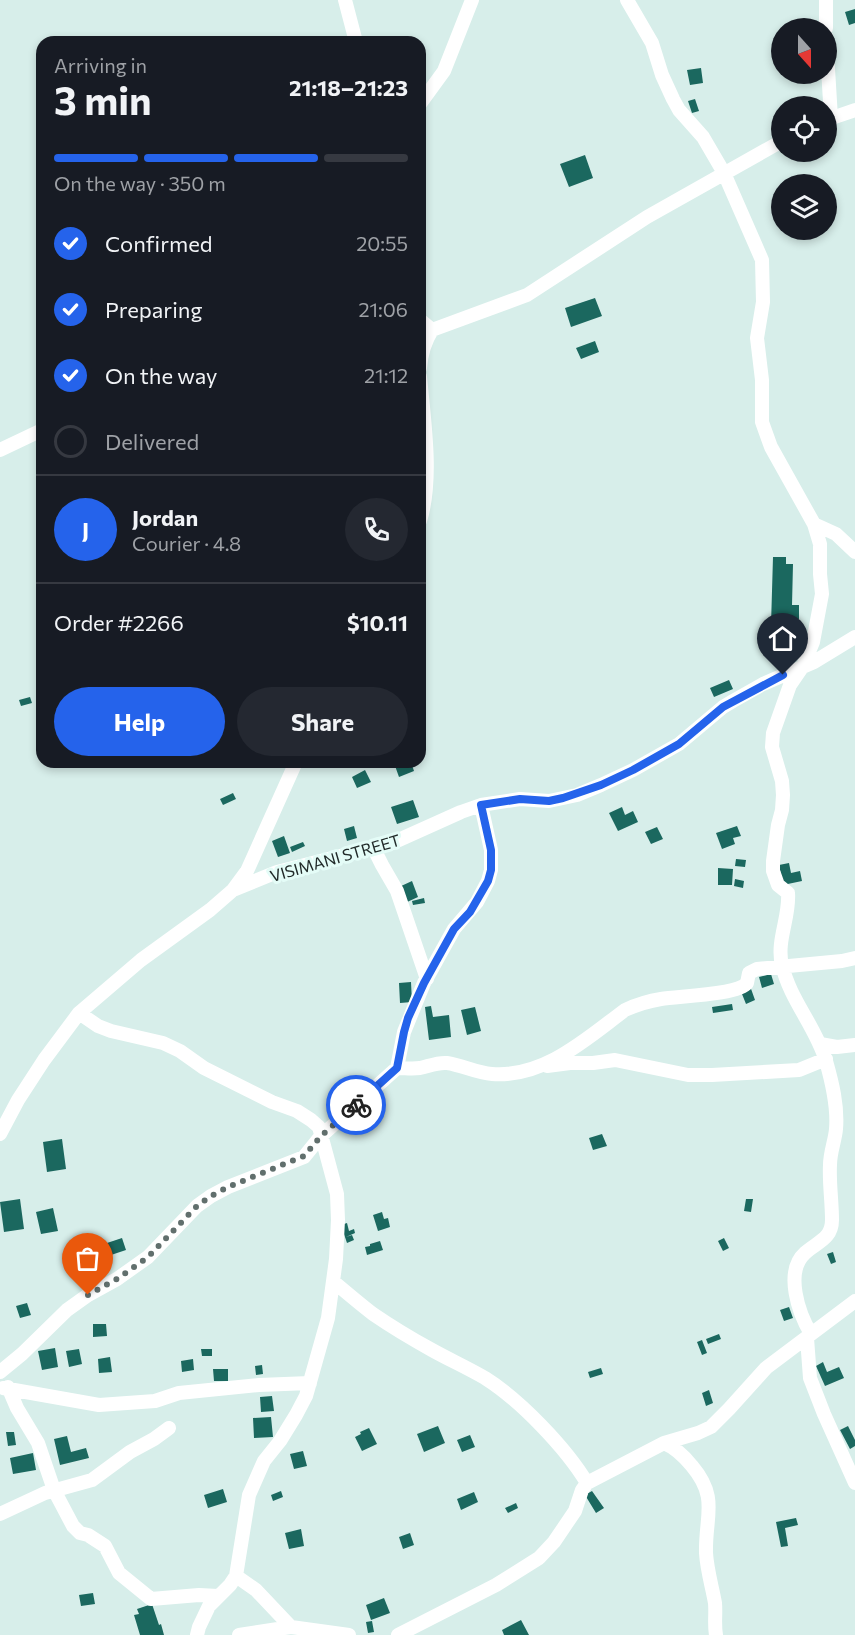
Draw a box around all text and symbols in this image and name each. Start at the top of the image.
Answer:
north arrow [771,18,837,84]
map controls [771,18,837,240]
text: Arriving in [54,53,147,77]
text: 21:18–21:23 [289,74,408,101]
text: 3 min [54,75,152,123]
button: locate [771,96,837,162]
text: On the way · 350 m [54,171,226,195]
button: layers [771,174,837,240]
icon: check [54,227,87,260]
text: Confirmed [105,230,212,257]
text: 20:55 [356,231,408,255]
icon: check [54,293,87,326]
text: Preparing [105,296,202,323]
text: 21:06 [358,297,408,321]
icon: check [54,359,87,392]
text: On the way [105,362,217,389]
text: 21:12 [364,363,408,387]
text: Delivered [105,428,199,455]
button: phone [345,498,408,561]
text: Jordan [132,504,198,531]
text: J [82,516,89,543]
text: Courier · 4.8 [132,531,241,555]
text: Order #2266 [54,609,184,636]
text: $10.11 [347,609,408,636]
pin [757,613,808,675]
icon: home [766,622,799,655]
button: Help [54,687,225,756]
button: Share [237,687,408,756]
street label: VISIMANI STREET [268,830,402,885]
courier [326,1075,386,1135]
icon: bike [340,1089,373,1122]
pin [62,1233,113,1295]
icon: bag [71,1242,104,1275]

